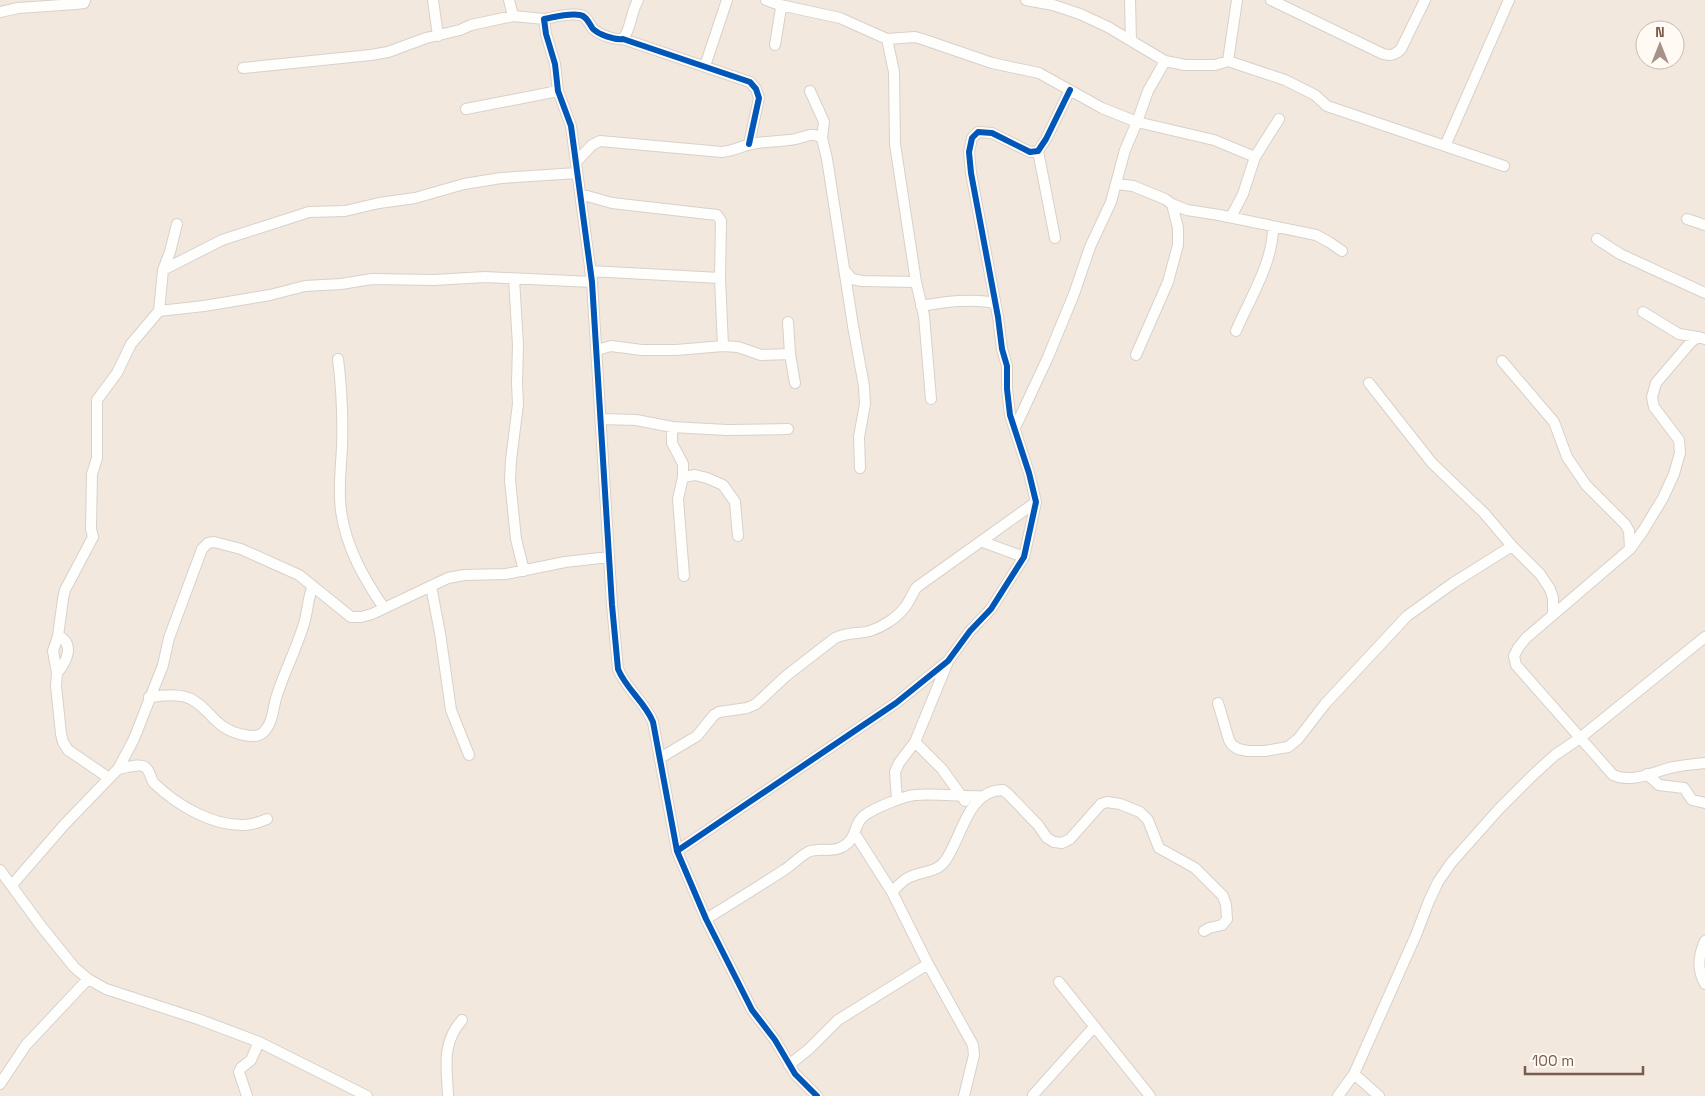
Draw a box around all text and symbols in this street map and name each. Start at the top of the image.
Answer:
north arrow [1635,20,1685,70]
text: N [1655,23,1665,41]
scale bar [1525,1044,1642,1076]
text: 100 m [1532,1051,1574,1070]

